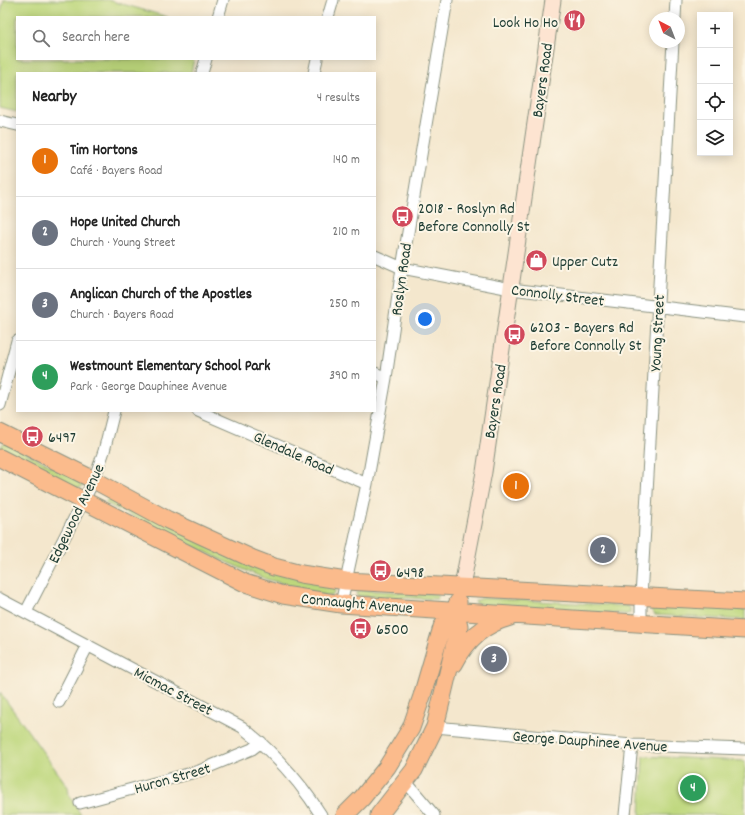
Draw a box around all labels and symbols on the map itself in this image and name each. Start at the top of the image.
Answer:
restaurant icon: Look Ho Ho [561,8,587,34]
place label: Look Ho Ho [493,12,558,35]
north arrow [649,12,685,48]
street label: Bayers Road [527,42,560,119]
place label: 2018 - Roslyn Rd Before Connolly St [418,198,530,239]
bus stop icon: 2018 - Roslyn Rd Before Connolly St [390,203,416,229]
street label: Roslyn Road [386,242,419,317]
shop icon: Upper Cutz [523,247,549,273]
place label: Upper Cutz [552,251,618,274]
street label: Connolly Street [510,279,606,314]
street label: Young Street [645,294,672,372]
your location [415,309,435,329]
place label: 6203 - Bayers Rd Before Connolly St [530,317,642,358]
bus stop icon: 6203 - Bayers Rd Before Connolly St [502,322,528,348]
street label: Bayers Road [479,363,514,440]
bus stop icon: 6497 [19,423,45,449]
street label: Glendale Road [249,426,337,482]
place label: 6497 [48,427,76,450]
street label: Edgewood Avenue [43,460,111,568]
pin: 1 [503,471,529,501]
pin: 2 [590,535,616,565]
bus stop icon: 6498 [367,558,393,584]
place label: 6498 [396,562,424,585]
street label: Connaught Avenue [300,588,414,621]
bus stop icon: 6500 [347,615,373,641]
place label: 6500 [376,619,409,642]
pin: 3 [481,644,507,674]
street label: Micmac Street [129,662,216,723]
street label: George Dauphinee Avenue [512,726,668,759]
street label: Huron Street [132,758,213,801]
pin: 4 [680,773,706,803]

